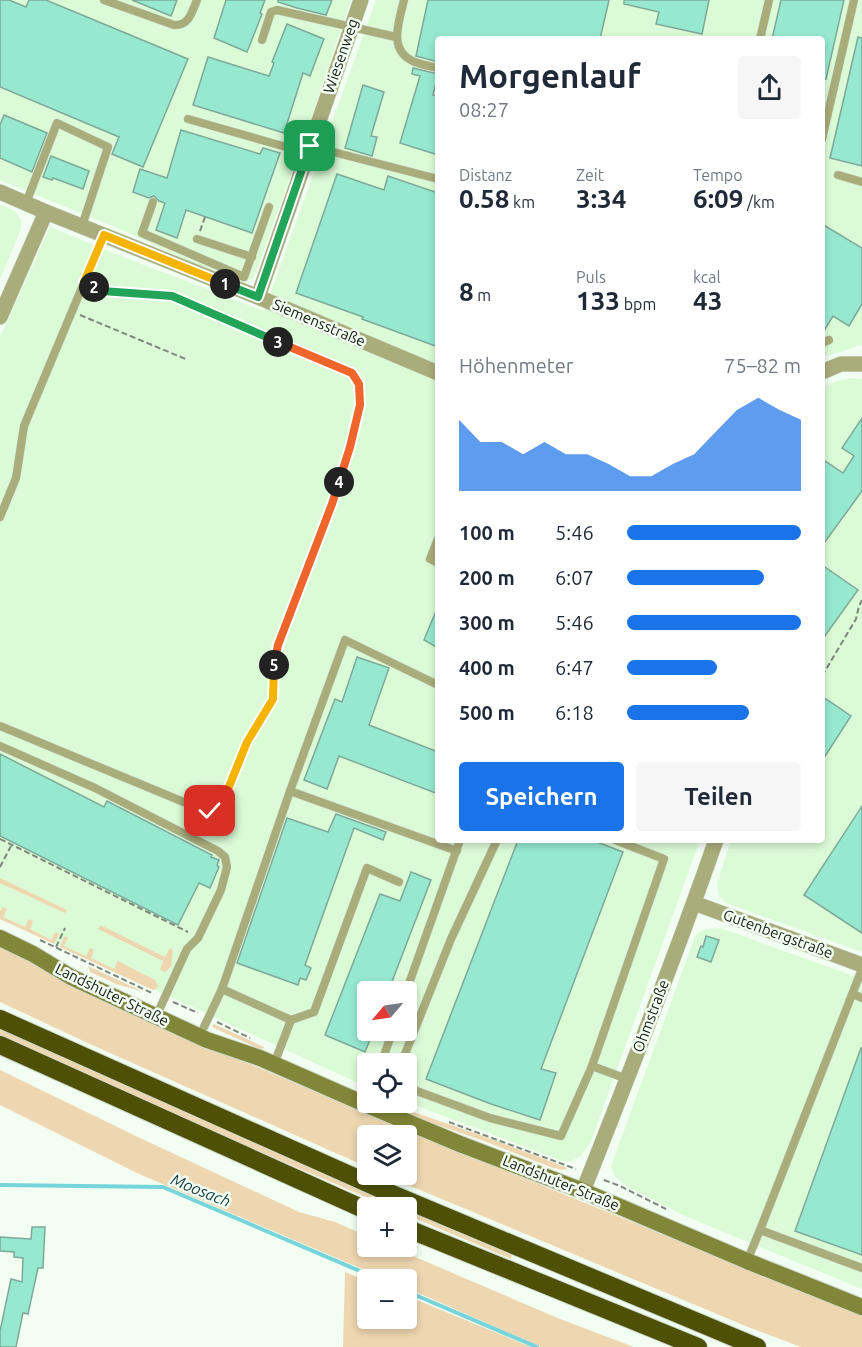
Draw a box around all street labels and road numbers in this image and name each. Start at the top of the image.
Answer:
street label: Wiesenweg [320,16,361,95]
street label: Siemensstraße [270,295,368,350]
street label: Gutenbergstraße [721,906,835,961]
street label: Landshuter Straße [53,960,172,1029]
street label: Ohmstraße [629,977,672,1054]
street label: Landshuter Straße [500,1151,622,1214]

